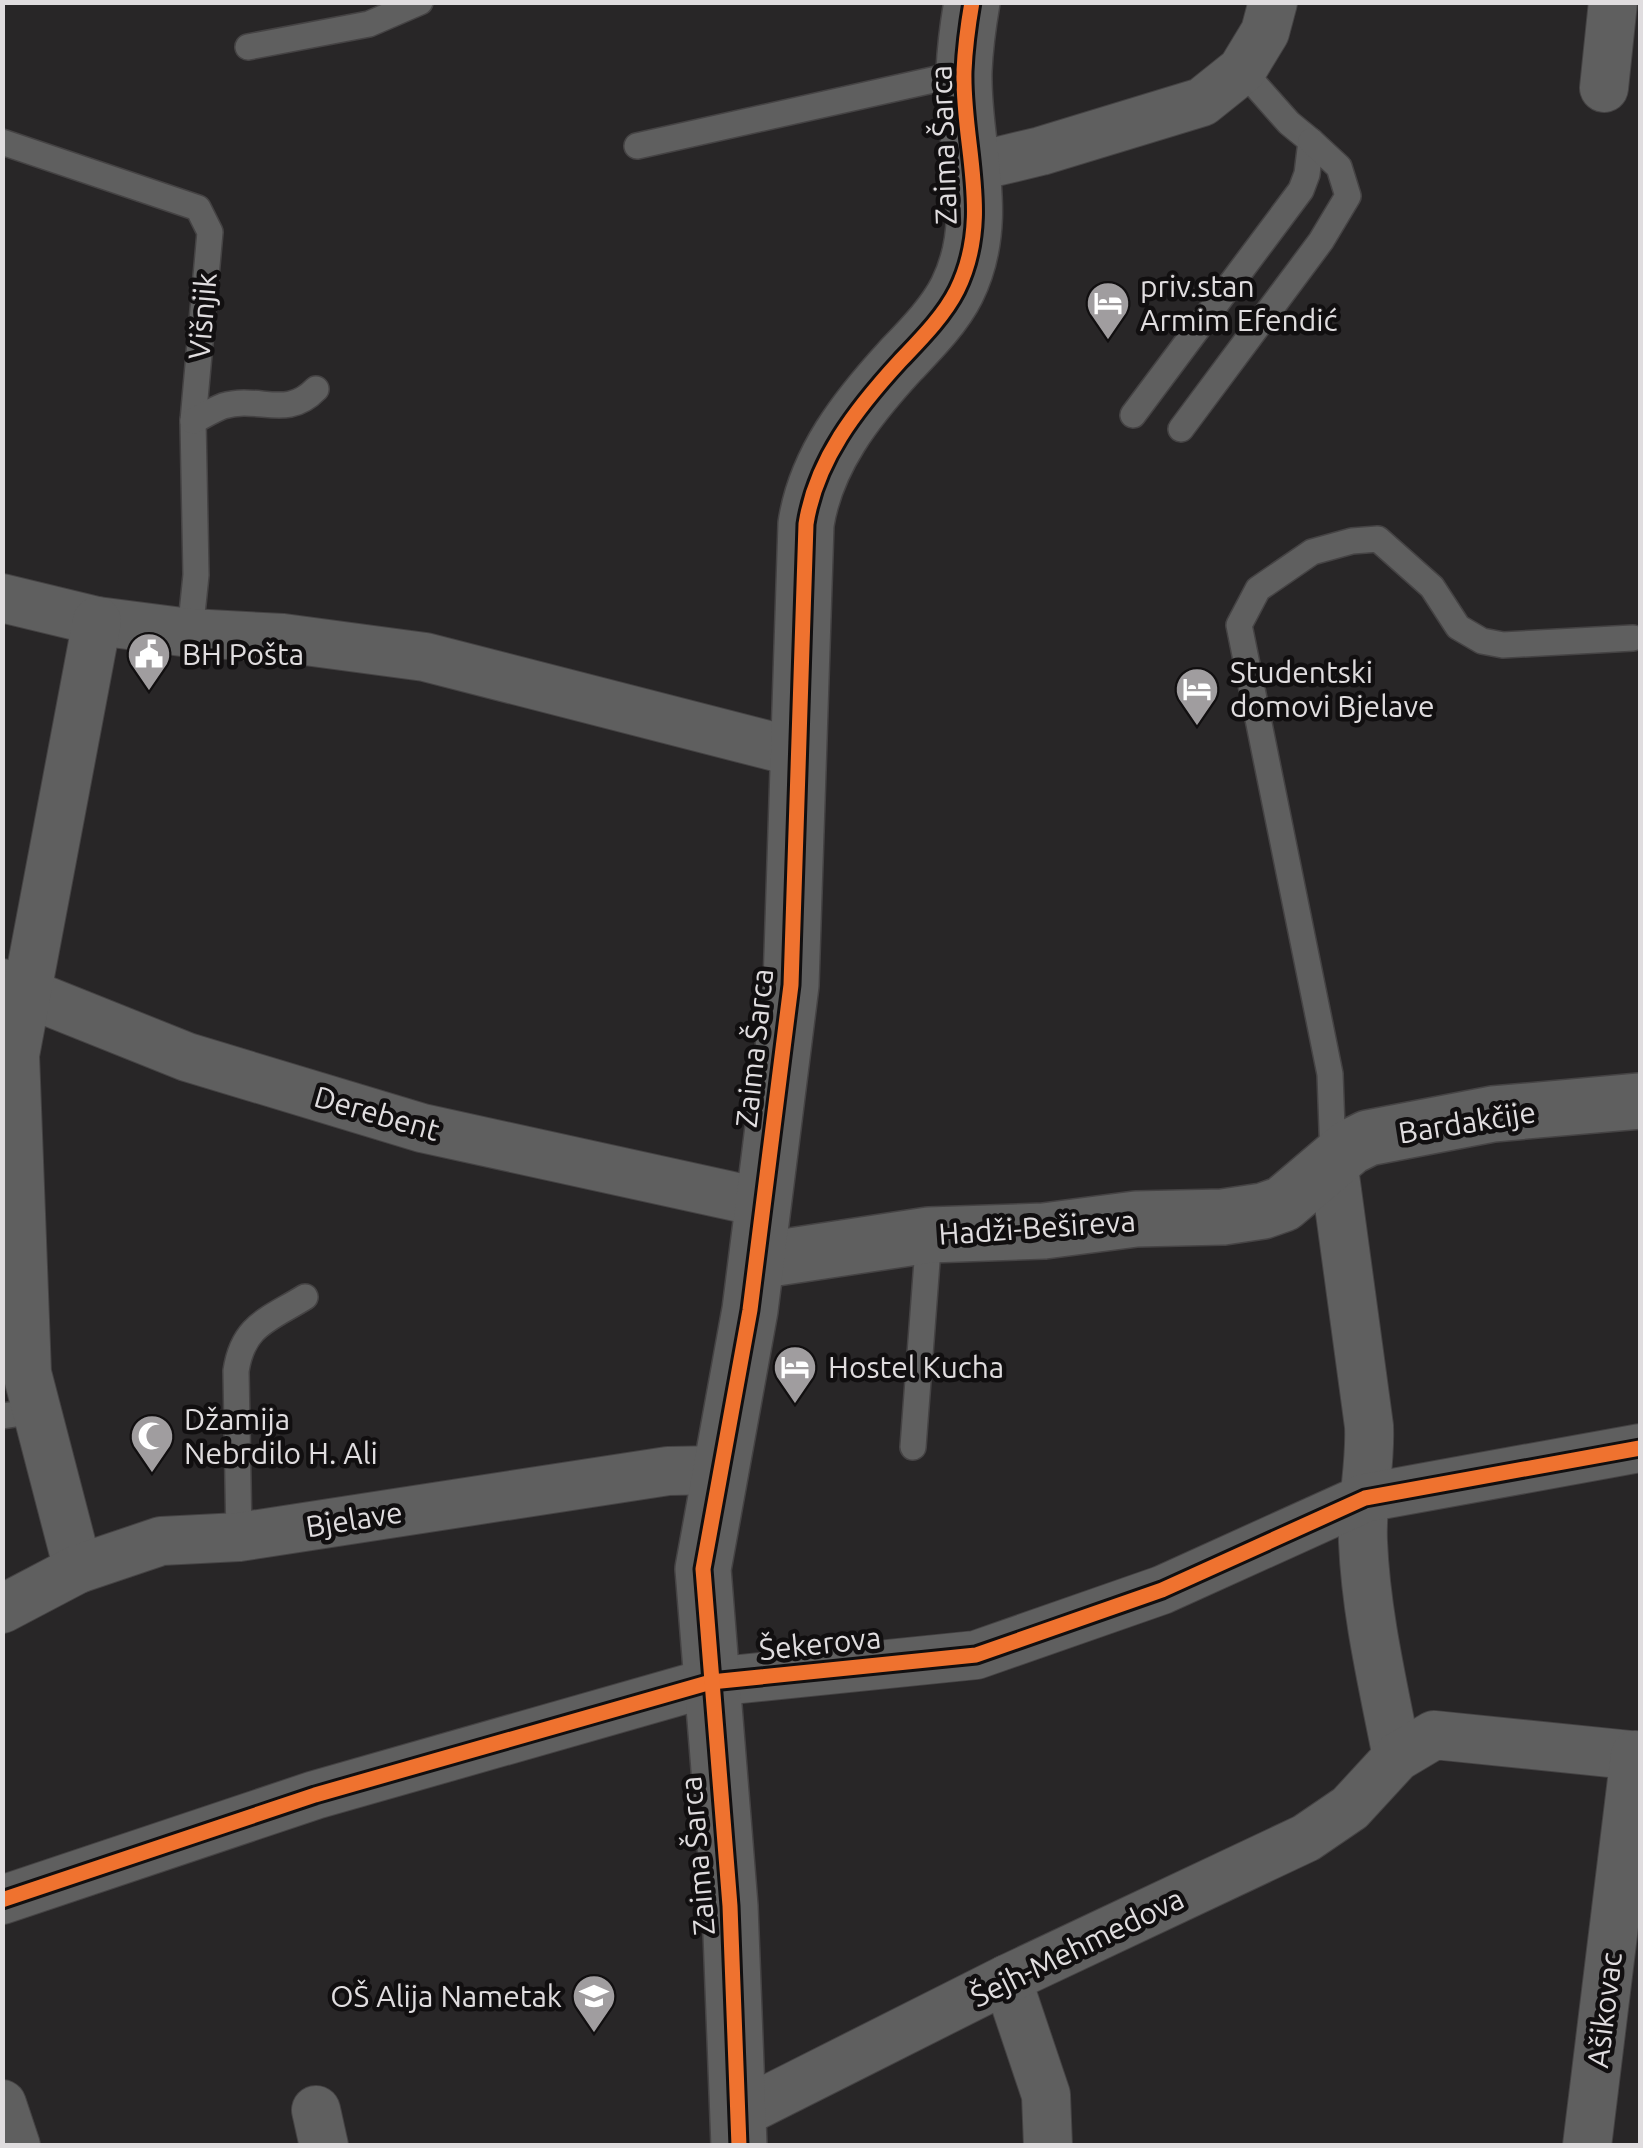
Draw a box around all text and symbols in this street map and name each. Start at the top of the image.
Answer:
street label: Zaima Šarca [923,65,963,225]
place label: priv.stan Armim Efendić [1140,269,1338,337]
street label: Višnjik [181,271,223,361]
hotel icon: priv.stan Armim Efendić [1085,280,1131,341]
public building icon: BH Pošta [126,631,172,692]
place label: BH Pošta [182,637,304,671]
place label: Studentski domovi Bjelave [1230,655,1435,723]
hotel icon: Studentski domovi Bjelave [1174,666,1220,727]
street label: Zaima Šarca [729,967,779,1129]
street label: Derebent [310,1079,444,1147]
street label: Bardakčije [1396,1094,1538,1150]
street label: Hadži-Bešireva [937,1203,1137,1251]
hotel icon: Hostel Kucha [772,1344,818,1405]
place label: Hostel Kucha [828,1350,1004,1384]
place label: Džamija Nebrdilo H. Ali [184,1402,378,1470]
mosque icon: Džamija Nebrdilo H. Ali [129,1413,175,1474]
street label: Bjelave [303,1495,405,1543]
street label: Šekerova [757,1620,883,1666]
street label: Zaima Šarca [673,1775,721,1937]
street label: Šejh-Mehmedova [965,1881,1189,2013]
street label: Ašikovac [1580,1950,1628,2070]
school or university icon: OŠ Alija Nametak [571,1973,617,2034]
place label: OŠ Alija Nametak [330,1979,562,2013]

